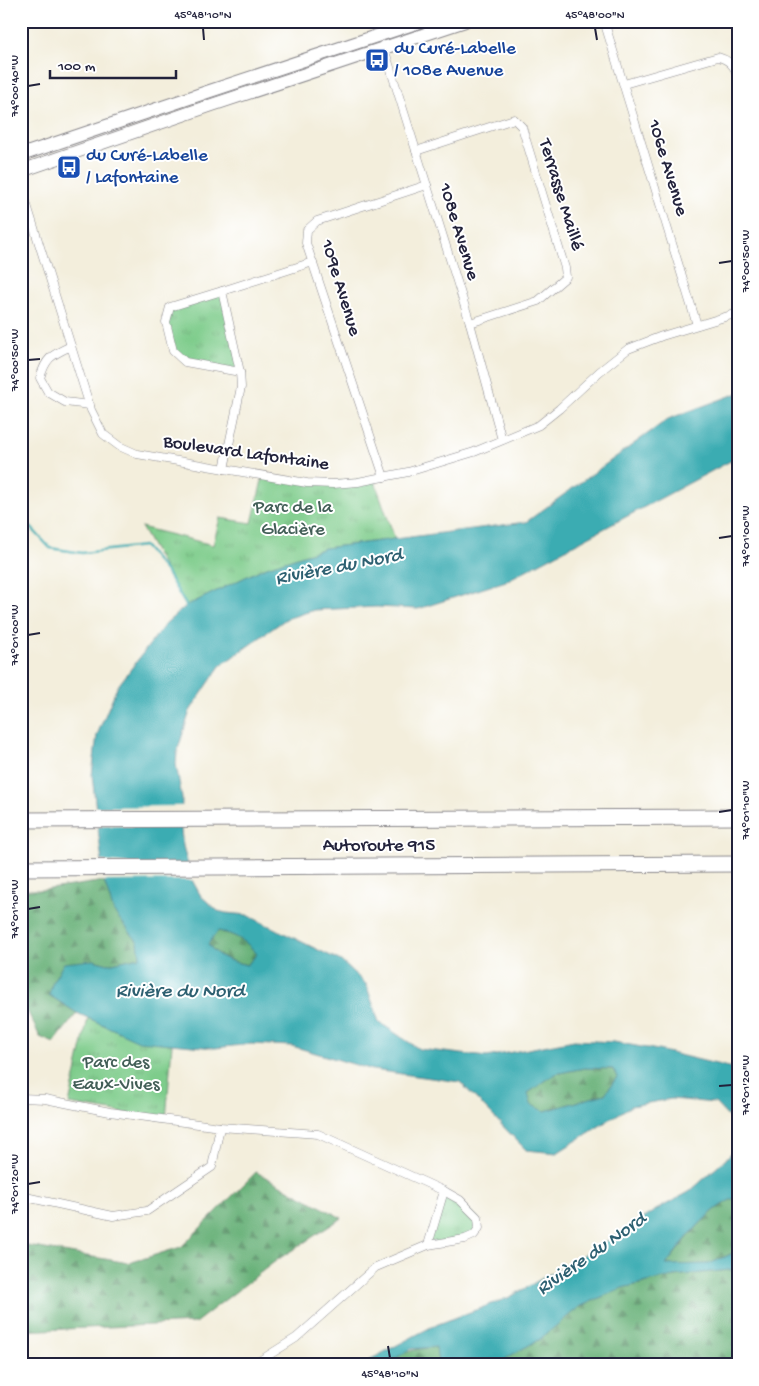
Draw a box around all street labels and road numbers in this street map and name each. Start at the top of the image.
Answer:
street label: 106e Avenue [641,116,693,219]
street label: Terrasse Maillé [532,135,588,254]
street label: 108e Avenue [432,180,484,284]
street label: 109e Avenue [314,236,366,339]
street label: Boulevard Lafontaine [161,431,331,477]
street label: Autoroute 915 [323,835,435,858]

